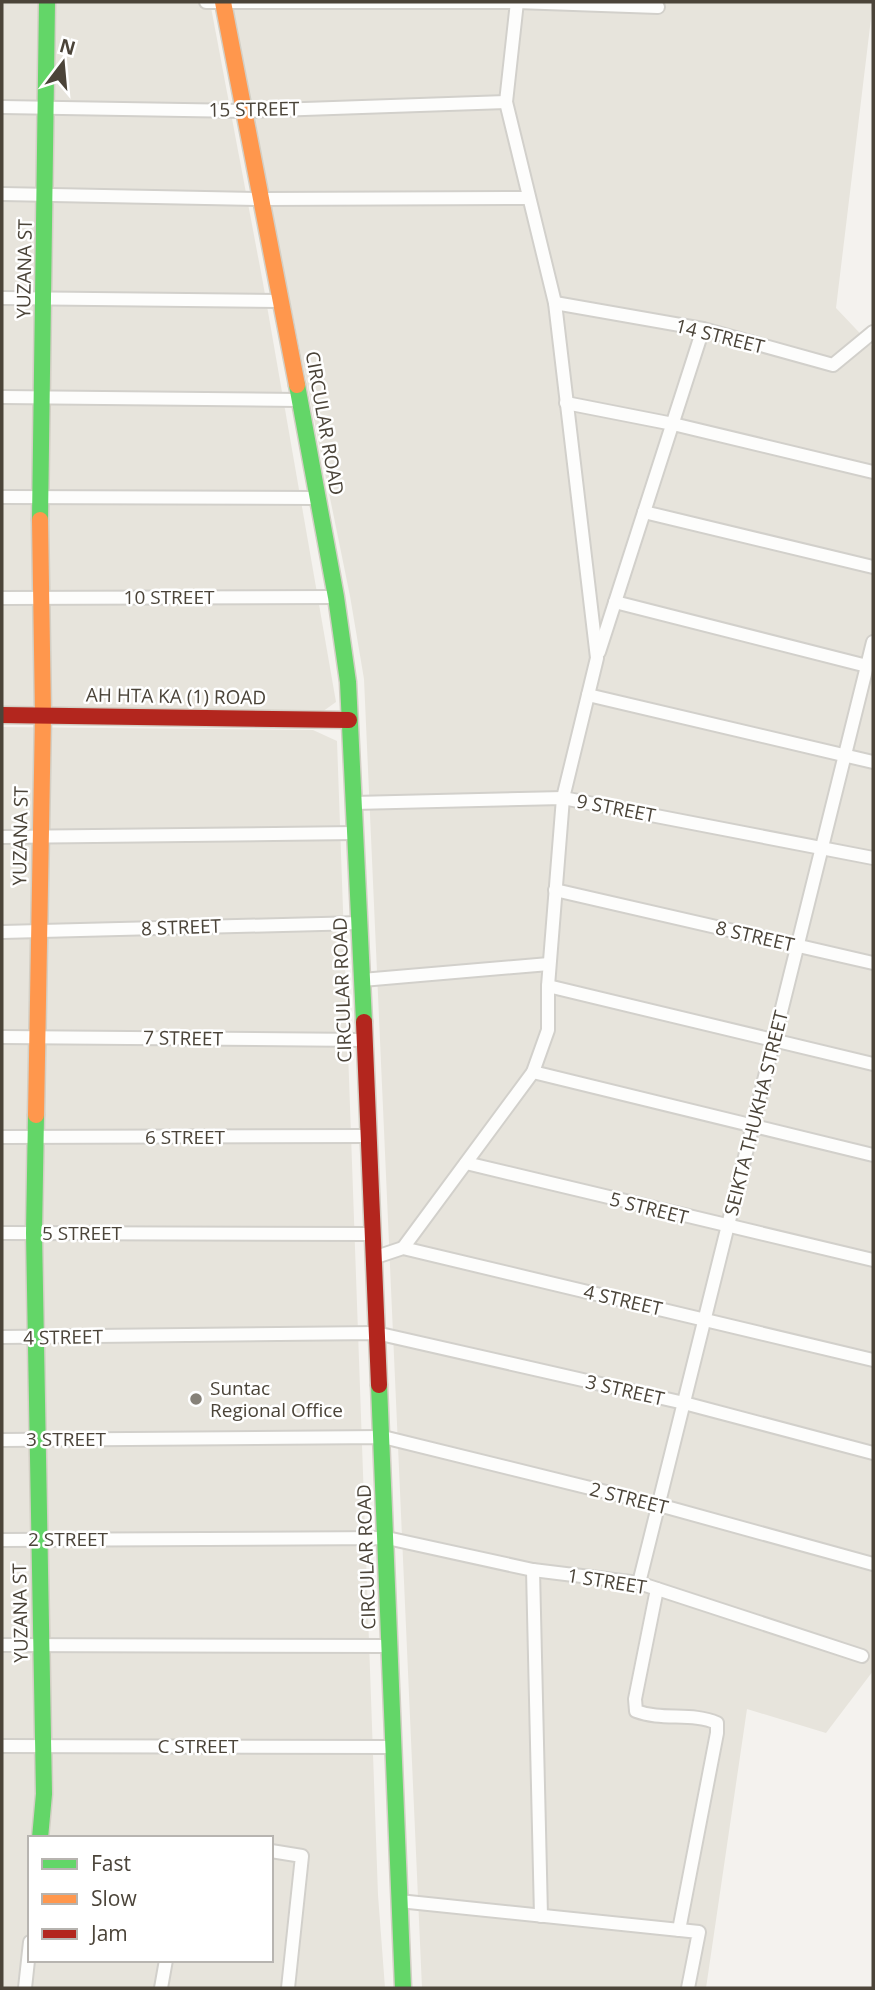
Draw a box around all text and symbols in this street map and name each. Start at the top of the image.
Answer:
north arrow [28,28,98,98]
text: N [57,32,79,61]
street label: 15 STREET [208,95,300,123]
street label: YUZANA ST [10,218,38,319]
street label: 14 STREET [673,312,768,360]
street label: CIRCULAR ROAD [300,349,350,497]
street label: 10 STREET [124,584,215,610]
street label: AH HTA KA (1) ROAD [86,681,266,711]
street label: YUZANA ST [6,785,34,886]
street label: 9 STREET [574,788,658,828]
street label: 8 STREET [141,913,222,941]
street label: 8 STREET [713,914,797,958]
street label: CIRCULAR ROAD [326,917,358,1063]
street label: SEIKTA THUKHA STREET [718,1007,794,1218]
street label: 7 STREET [143,1024,224,1052]
street label: 6 STREET [145,1124,226,1150]
street label: 5 STREET [607,1186,691,1230]
street label: 5 STREET [42,1220,123,1246]
street label: 4 STREET [581,1278,665,1322]
street label: 4 STREET [23,1323,104,1351]
street label: 3 STREET [583,1368,667,1412]
place label: Suntac Regional Office [210,1375,343,1423]
marker: Suntac Regional Office [188,1391,204,1407]
street label: 3 STREET [26,1426,107,1452]
street label: 2 STREET [587,1476,671,1520]
street label: CIRCULAR ROAD [350,1484,382,1630]
street label: 2 STREET [28,1526,109,1552]
street label: YUZANA ST [6,1562,34,1663]
street label: 1 STREET [565,1562,649,1600]
street label: C STREET [157,1733,239,1759]
legend [28,1836,273,1962]
text: Fast [91,1849,131,1877]
text: Slow [91,1884,137,1912]
text: Jam [89,1919,128,1947]

